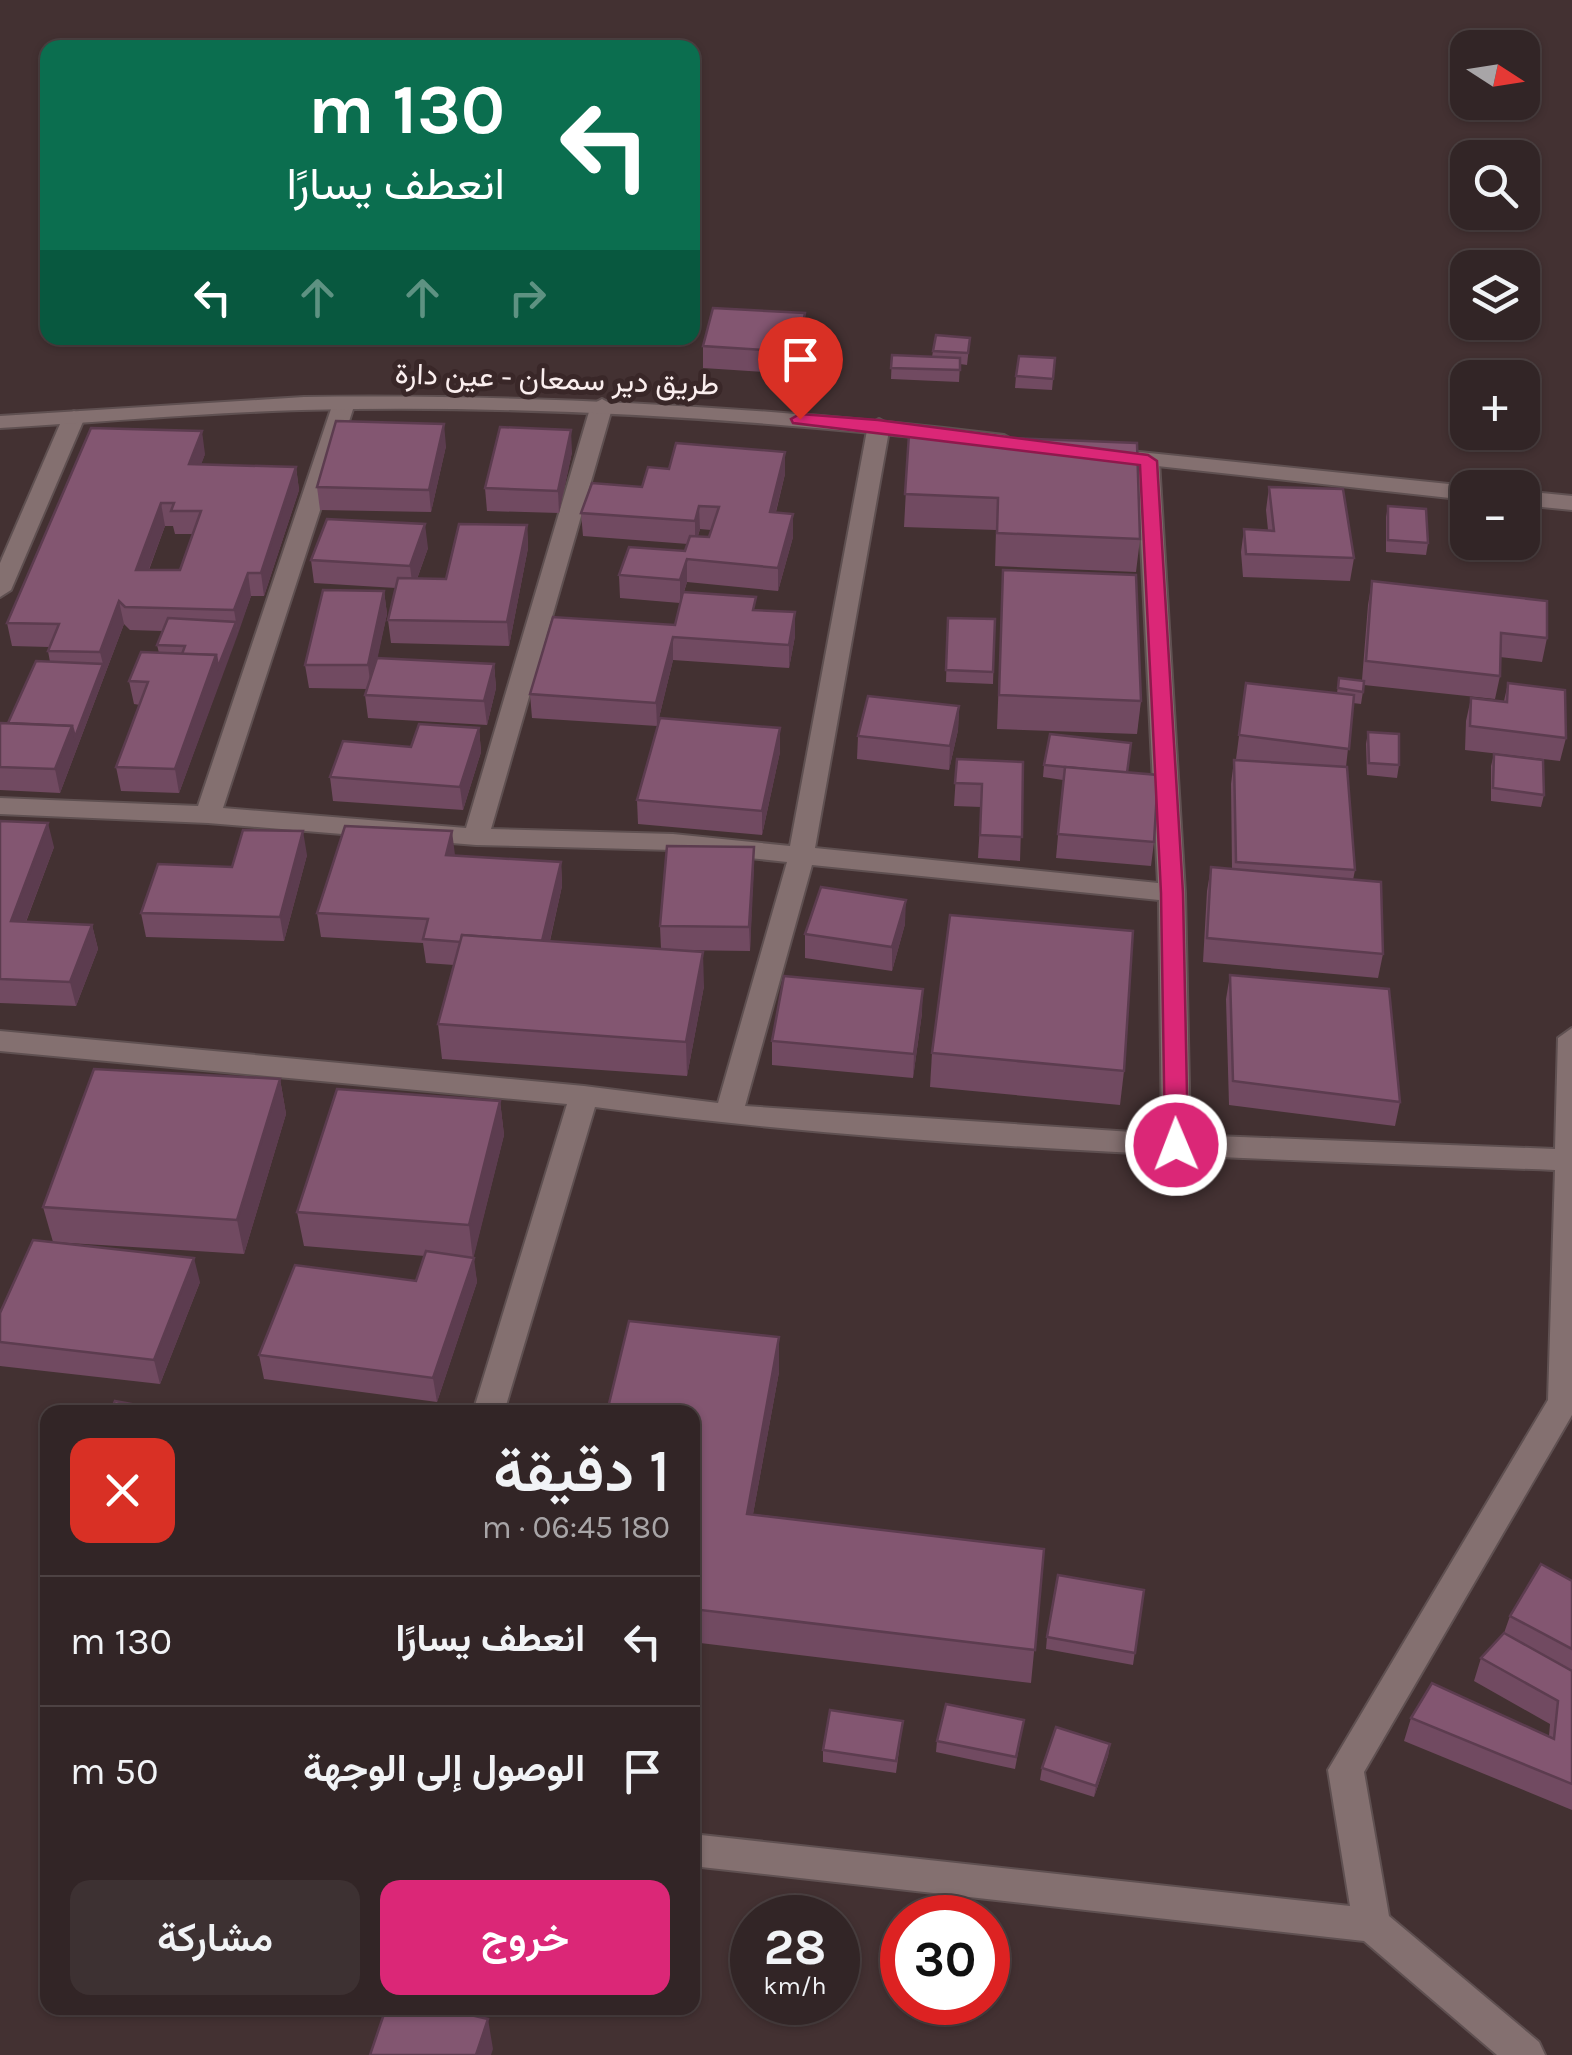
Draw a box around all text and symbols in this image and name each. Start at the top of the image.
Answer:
north arrow [1450,30,1540,120]
map controls [1450,30,1540,560]
text: 130 m [308,69,505,151]
icon: left [540,80,670,210]
button: search [1450,140,1540,230]
text: انعطف يسارًا [287,158,505,210]
button: layers [1450,250,1540,340]
icon: left [185,270,240,325]
icon: ahead [290,270,345,325]
icon: ahead [395,270,450,325]
icon: right [500,270,555,325]
pin [758,317,843,420]
icon: arrive [773,332,828,387]
street label: طريق دير سمعان - عين دارة [394,355,720,403]
button: + [1450,360,1540,450]
button: − [1450,470,1540,560]
position arrow [1124,1093,1228,1197]
text: 1 دقيقة [493,1436,670,1506]
button: close [70,1438,175,1543]
text: 180 m · 06:45 [482,1509,670,1546]
icon: left [615,1614,670,1669]
text: انعطف يسارًا [396,1616,585,1661]
text: 130 m [70,1619,172,1664]
icon: arrive [615,1744,670,1799]
text: الوصول إلى الوجهة [303,1746,585,1791]
text: 50 m [70,1749,159,1794]
button: مشاركة [70,1880,360,1995]
button: خروج [380,1880,670,1995]
speed limit sign: 30 [880,1895,1010,2025]
text: 28 [764,1918,826,1977]
text: km/h [763,1971,827,2000]

